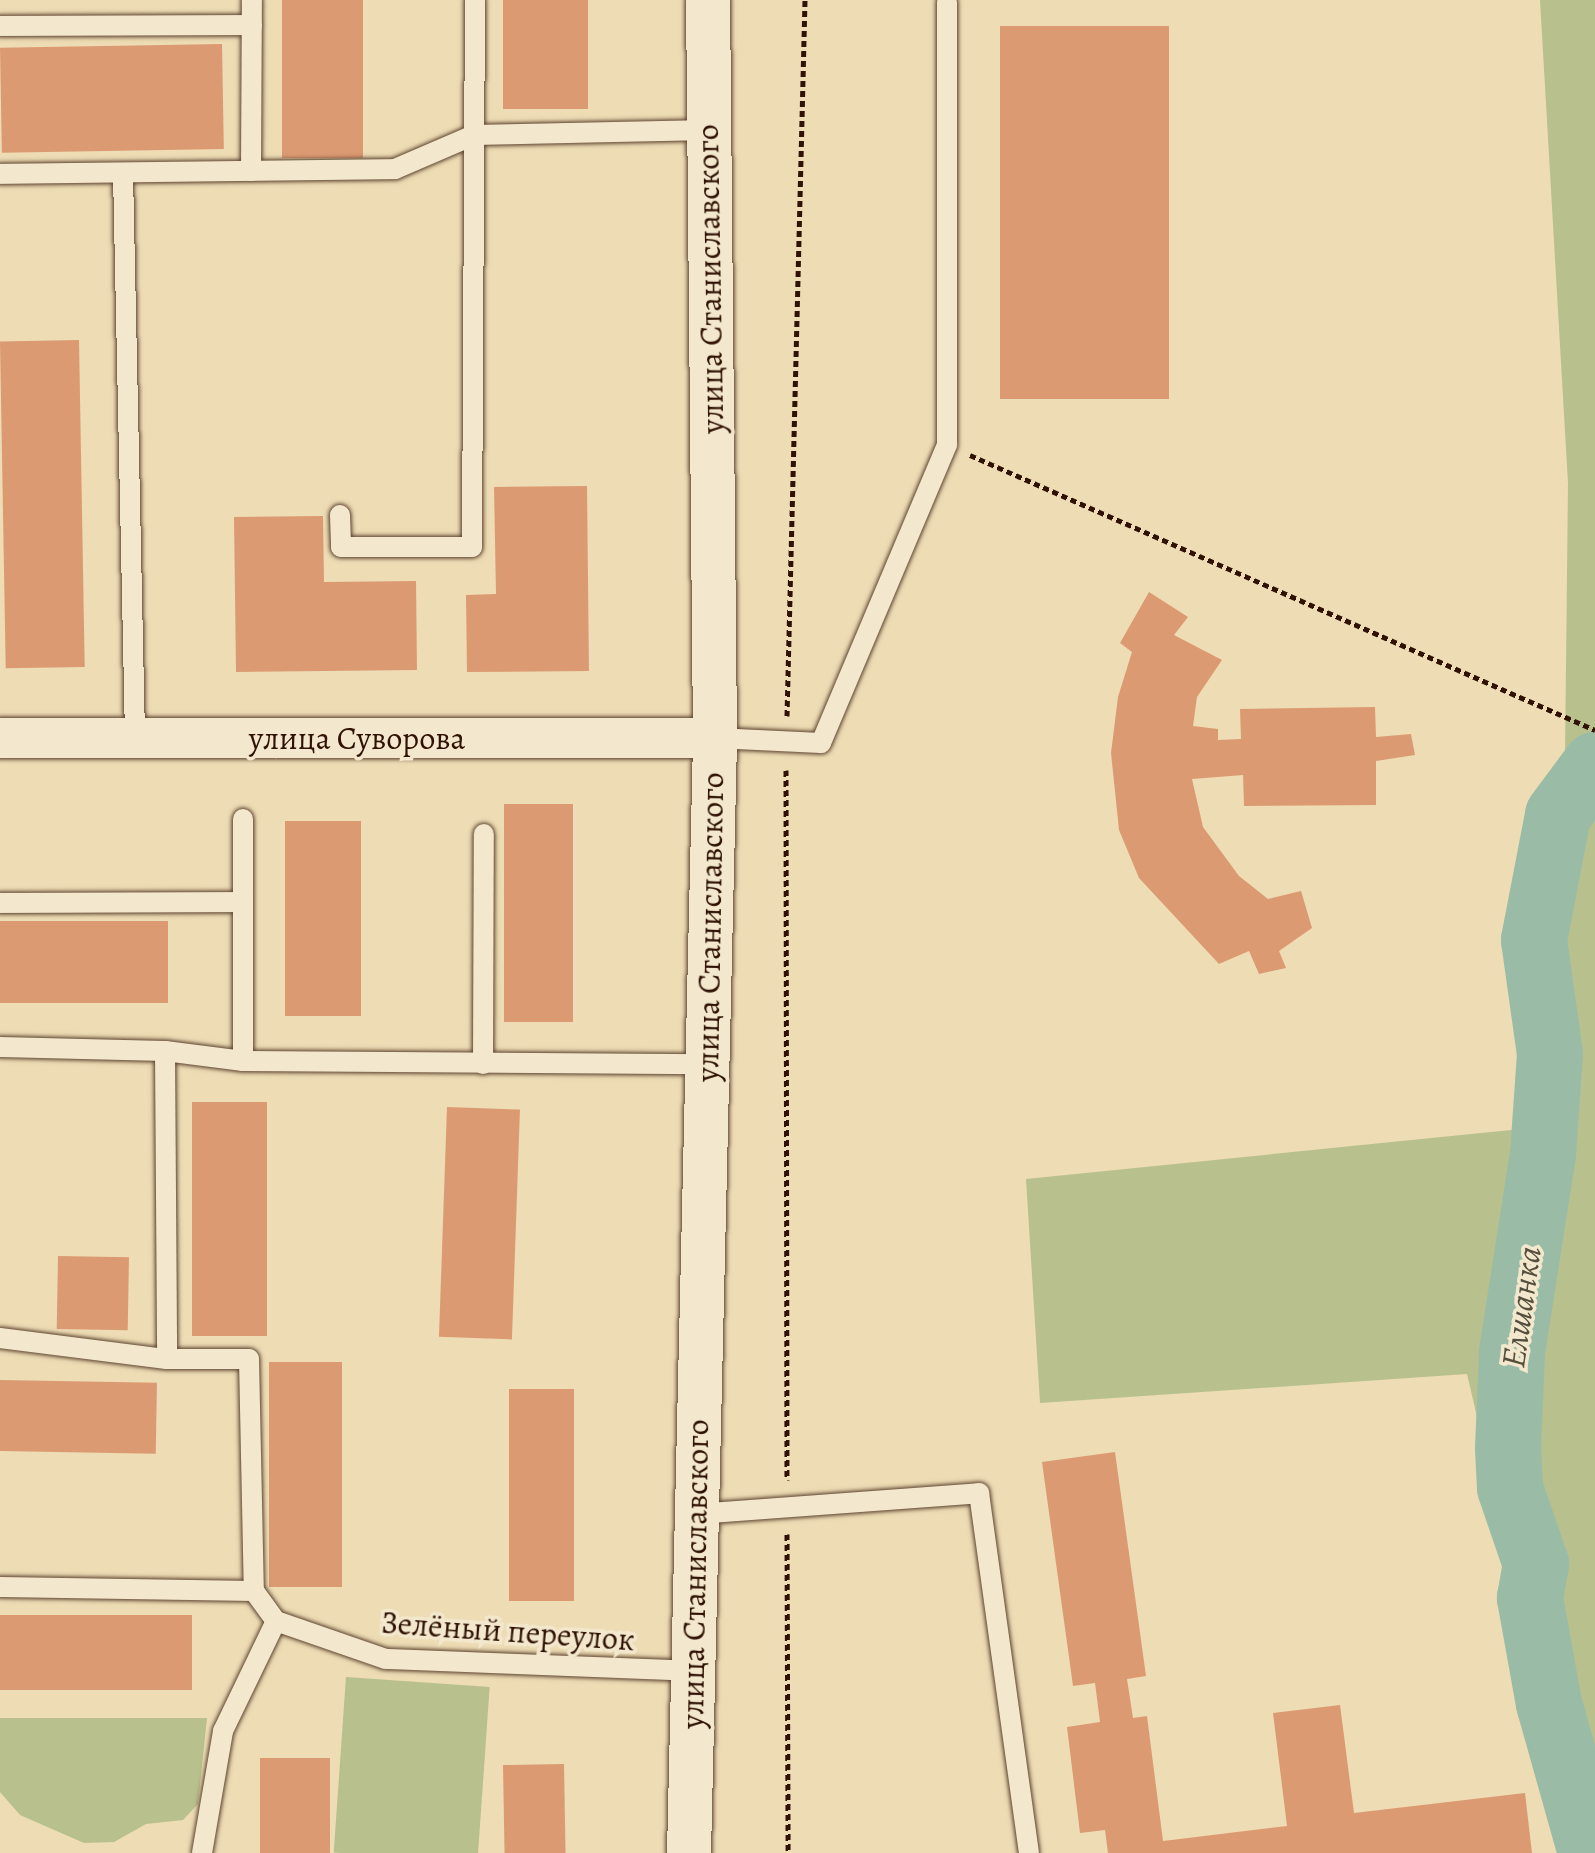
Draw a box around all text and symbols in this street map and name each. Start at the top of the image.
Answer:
street label: улица Станиславского [688,124,732,434]
street label: улица Суворова [249,719,465,757]
street label: улица Станиславского [688,772,732,1082]
water label: Елшанка [1492,1244,1550,1370]
street label: улица Станиславского [673,1419,717,1729]
street label: Зелёный переулок [380,1603,636,1659]

